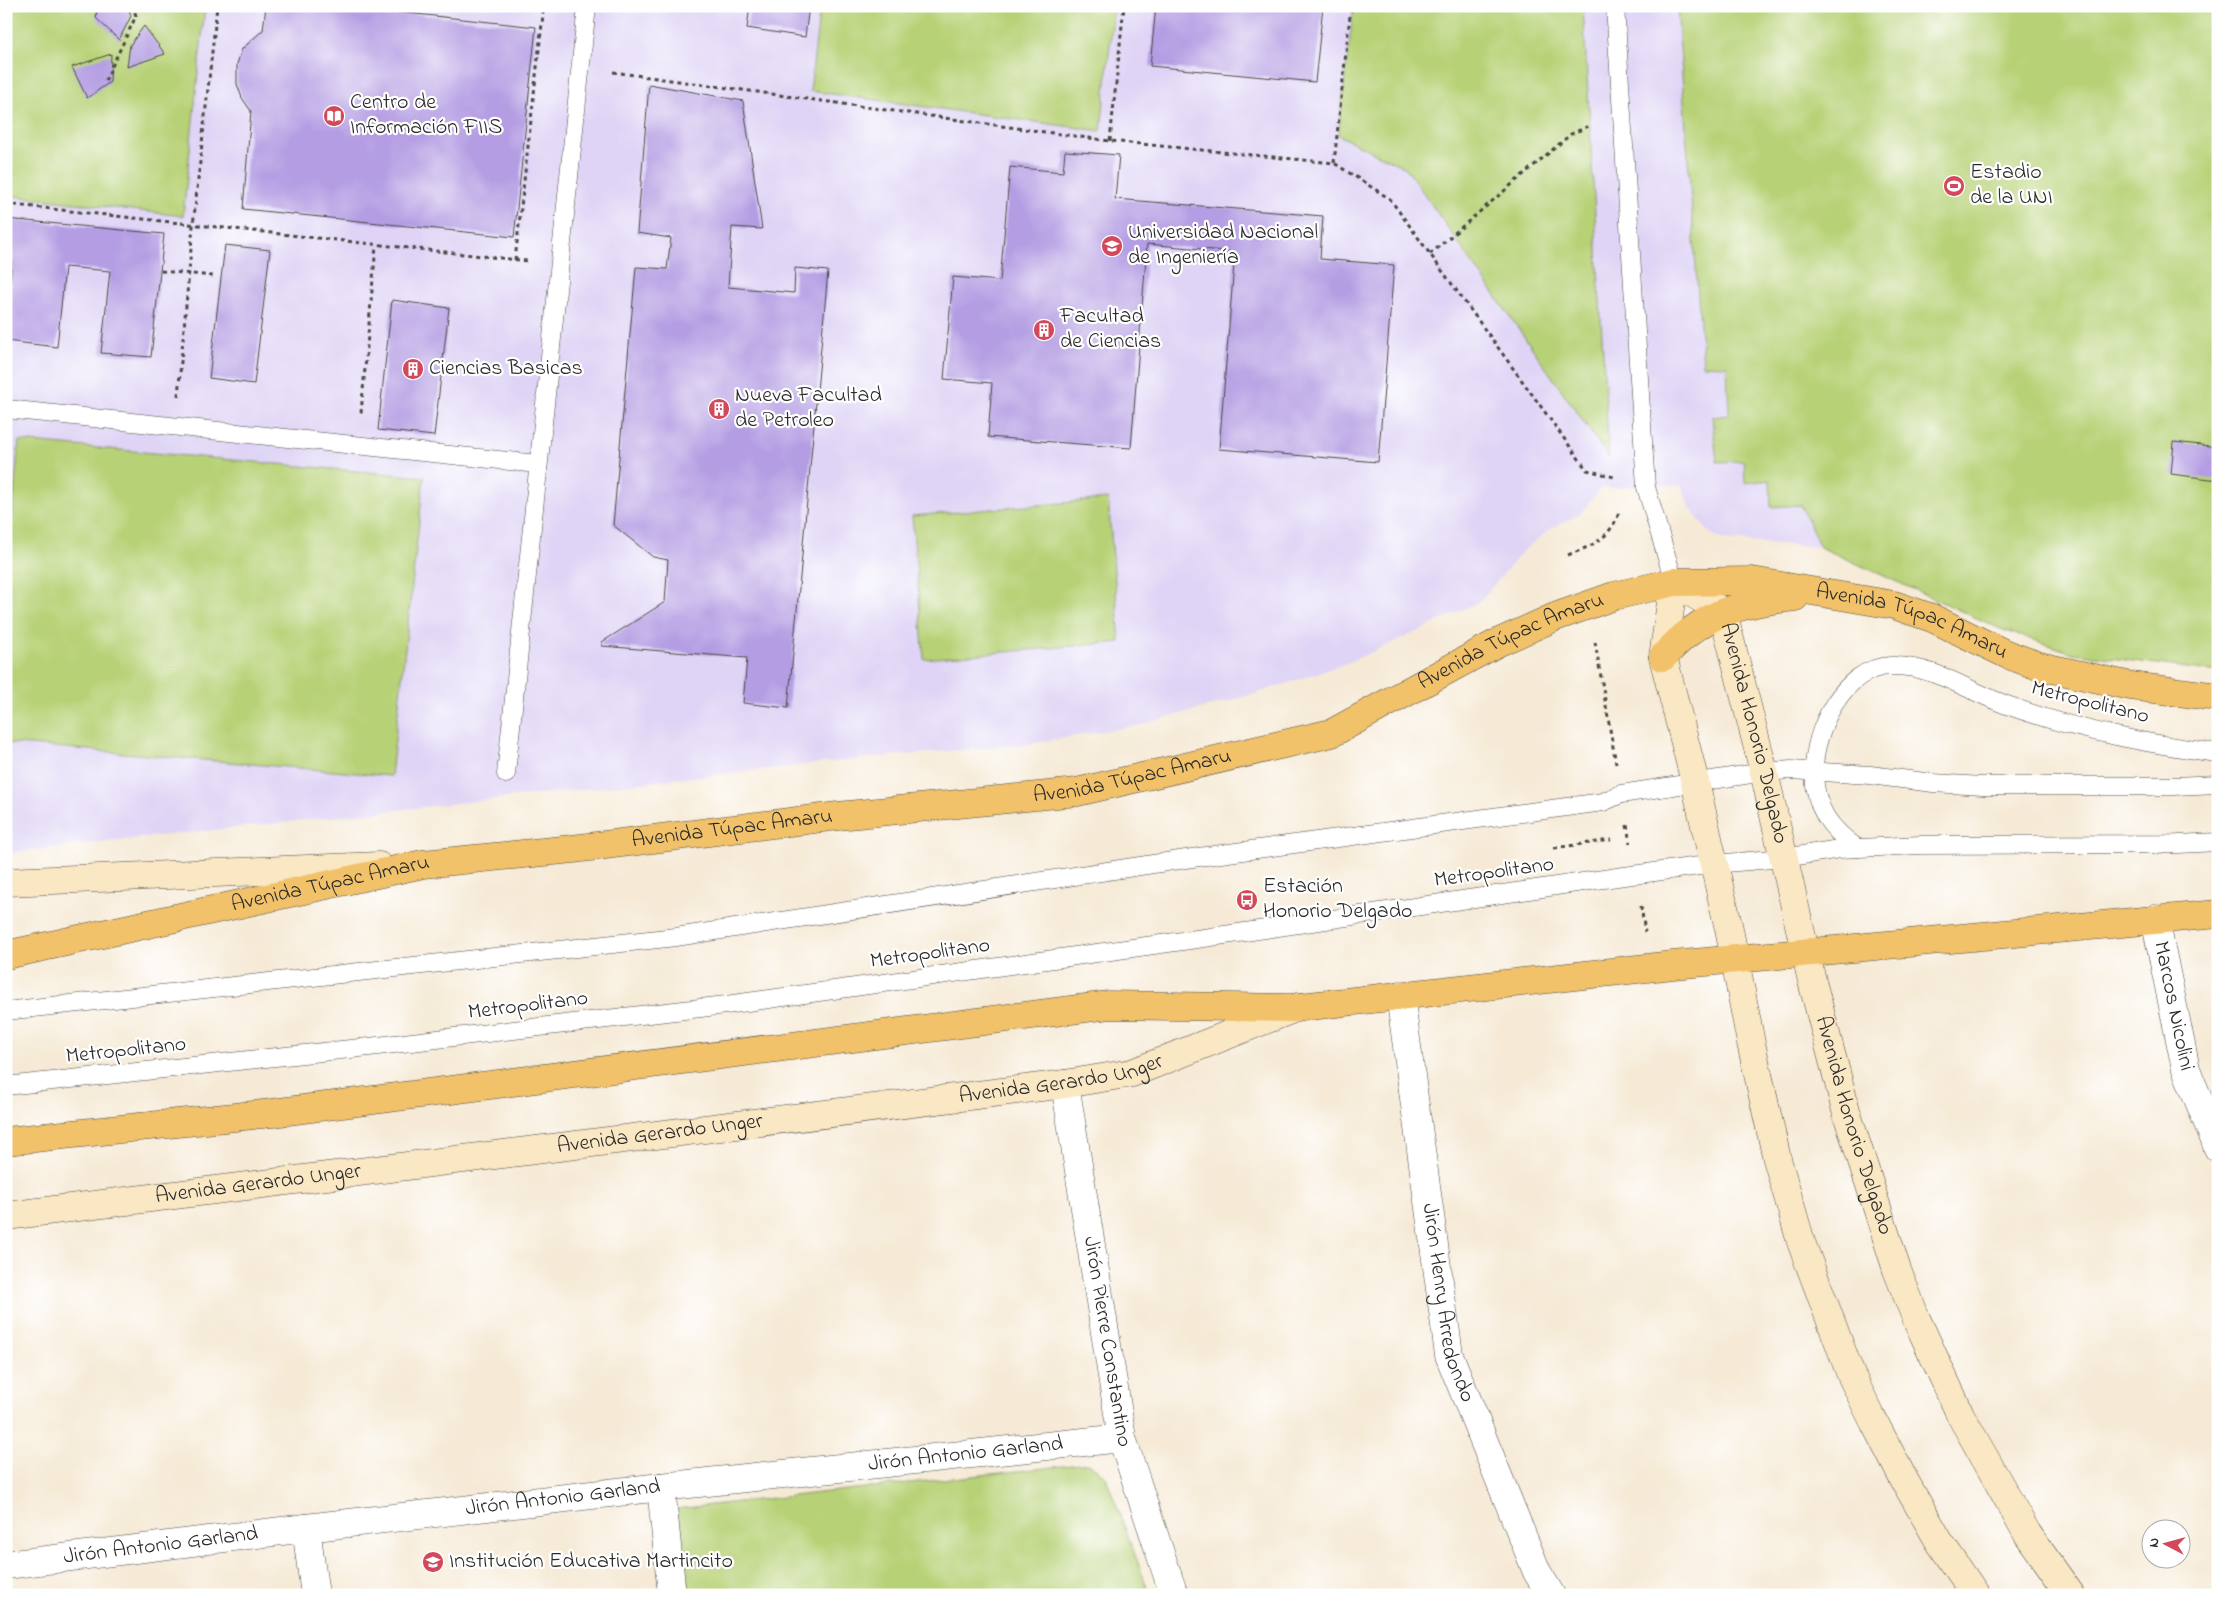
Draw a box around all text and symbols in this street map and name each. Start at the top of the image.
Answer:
place label: Centro de Información FIIS [350,87,502,144]
library icon: Centro de Información FIIS [322,104,346,128]
place label: Estadio de la UNI [1970,157,2053,214]
sports icon: Estadio de la UNI [1942,174,1966,198]
place label: Universidad Nacional de Ingeniería [1128,217,1318,275]
school or university icon: Universidad Nacional de Ingeniería [1100,234,1124,258]
place label: Facultad de Ciencias [1059,301,1161,358]
building icon: Facultad de Ciencias [1032,318,1056,342]
place label: Ciencias Basicas [429,353,583,385]
building icon: Ciencias Basicas [401,357,425,381]
place label: Nueva Facultad de Petroleo [735,380,882,437]
building icon: Nueva Facultad de Petroleo [707,397,731,421]
street label: Avenida Túpac Amaru [1813,576,2013,669]
street label: Avenida Túpac Amaru [1412,585,1608,699]
street label: Avenida Honorio Delgado [1710,619,1796,847]
street label: Metropolitano [2028,673,2152,733]
street label: Avenida Túpac Amaru [1032,741,1235,812]
street label: Avenida Túpac Amaru [630,801,834,858]
street label: Avenida Túpac Amaru [228,847,432,921]
street label: Metropolitano [1432,849,1556,897]
place label: Estación Honorio Delgado [1263,871,1413,929]
bus stop icon: Estación Honorio Delgado [1235,888,1259,912]
street label: Metropolitano [868,930,992,978]
street label: Marcos Nicolini [2144,938,2202,1074]
street label: Metropolitano [466,983,590,1029]
street label: Avenida Honorio Delgado [1806,1013,1901,1239]
street label: Metropolitano [64,1029,188,1073]
street label: Avenida Gerardo Unger [957,1046,1168,1113]
street label: Avenida Gerardo Unger [555,1106,765,1163]
street label: Avenida Gerardo Unger [153,1156,363,1213]
street label: Jirón Henry Arredondo [1413,1201,1483,1408]
street label: Jirón Pierre Constantino [1074,1234,1140,1452]
street label: Jirón Antonio Garland [867,1428,1065,1481]
street label: Jirón Antonio Garland [464,1471,662,1525]
street label: Jirón Antonio Garland [62,1518,260,1574]
north arrow [2142,1518,2192,1568]
text: N [2144,1537,2165,1549]
place label: Institución Educativa Martincito [449,1546,733,1578]
school or university icon: Institución Educativa Martincito [421,1550,445,1574]

